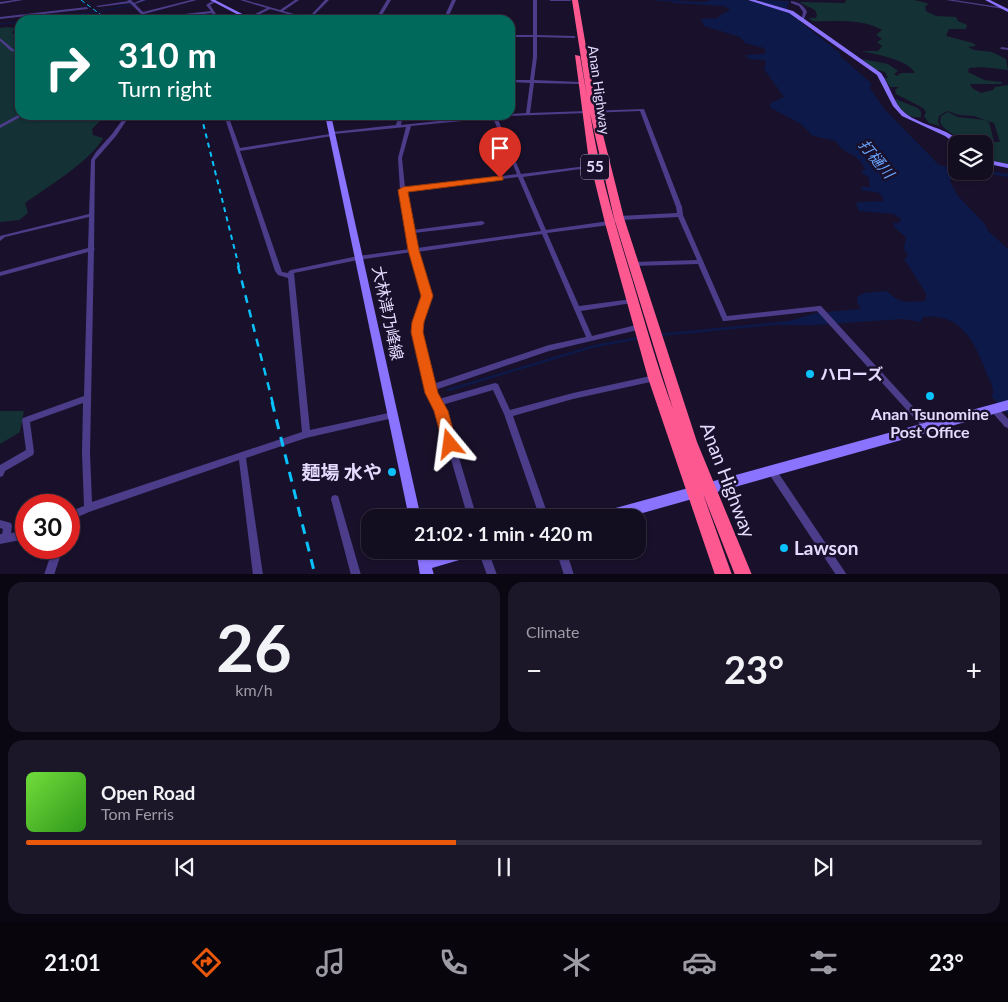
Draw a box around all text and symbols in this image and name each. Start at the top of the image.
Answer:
text: 310 m [118,33,217,75]
icon: right [35,35,100,100]
street label: Anan Highway [585,44,614,136]
text: Turn right [118,75,212,102]
pin [479,127,521,178]
icon: arrive [486,134,514,162]
water label: 打樋川 [855,135,899,183]
map controls [948,135,993,180]
button: layers [948,135,993,180]
road number: 55 [581,154,609,180]
street label: 大林津乃峰線 [369,264,408,362]
place label: ハローズ [820,364,883,383]
marker: ハローズ [804,368,816,380]
marker: Anan Tsunomine Post Office [924,390,936,402]
place label: Anan Tsunomine Post Office [870,404,989,441]
position arrow [423,417,475,469]
street label: Anan Highway [696,419,761,541]
place label: 麺場 水や [301,460,382,483]
marker: 麺場 水や [386,466,398,478]
speed limit sign: 30 [15,494,80,559]
text: 21:02 · 1 min · 420 m [414,522,593,545]
place label: Lawson [794,536,859,559]
marker: Lawson [778,542,790,554]
text: 26 [216,608,292,686]
text: Climate [526,622,579,641]
text: 23° [724,646,784,692]
text: − [526,653,542,687]
text: + [966,653,982,687]
text: km/h [235,680,273,699]
text: Open Road [101,781,195,804]
text: Tom Ferris [101,804,174,823]
icon: previous [171,853,199,881]
icon: pause [490,853,518,881]
icon: next [809,853,837,881]
icon: directions [189,945,224,980]
icon: music [313,945,348,980]
icon: phone [436,945,471,980]
icon: climate [559,945,594,980]
icon: car [682,945,717,980]
icon: filters [806,945,841,980]
text: 21:01 [44,949,101,976]
text: 23° [929,949,964,976]

